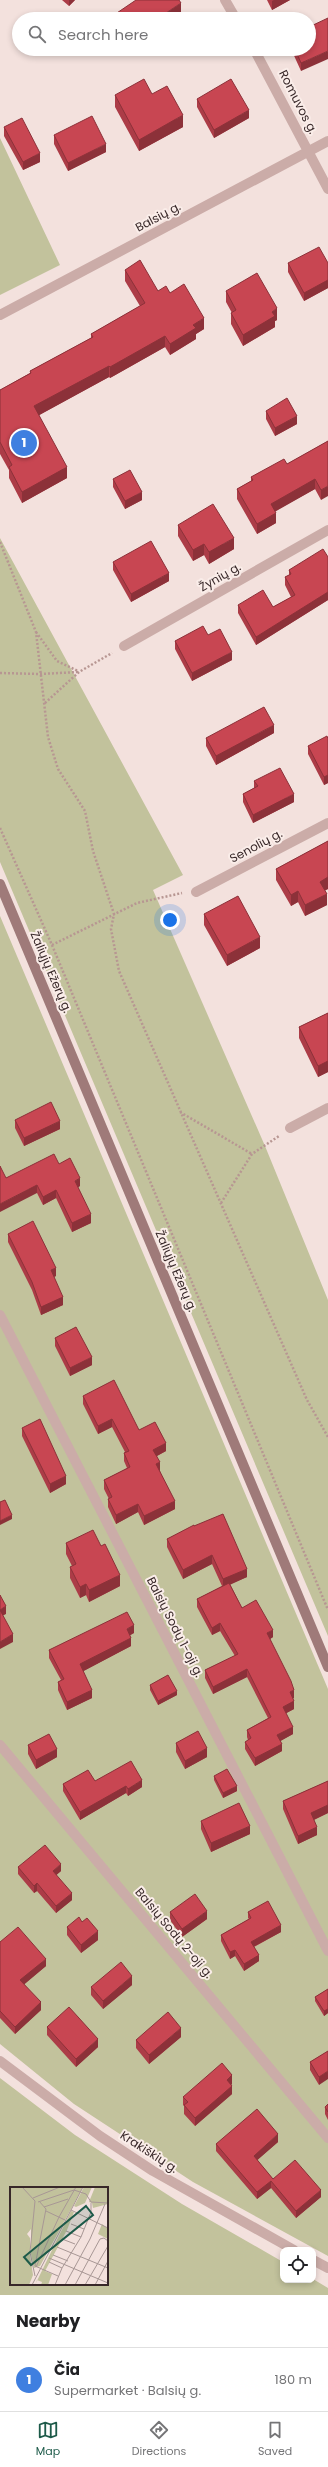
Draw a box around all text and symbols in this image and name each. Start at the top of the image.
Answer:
search box [12,12,316,56]
icon: search [26,23,48,45]
text: Search here [58,24,148,45]
street label: Romuvos g. [275,67,322,137]
street label: Balsių g. [132,198,183,236]
pin: 1 [11,428,37,458]
street label: Žynių g. [196,558,244,595]
street label: Senolių g. [226,825,285,867]
your location [160,910,180,930]
street label: Žaliųjų Ežerų g. [27,928,76,1015]
street label: Žaliųjų Ežerų g. [152,1227,201,1314]
street label: Balsių Sodų 1-oji g. [143,1574,208,1680]
street label: Balsių Sodų 2-oji g. [131,1884,217,1982]
street label: Krakiškių g. [117,2127,182,2177]
inset map [10,2187,108,2285]
map controls [280,2247,316,2283]
button: locate [280,2247,316,2283]
text: Nearby [16,2309,80,2333]
text: Čia [54,2359,80,2380]
text: 1 [27,2370,31,2389]
text: 180 m [275,2370,312,2389]
text: Supermarket · Balsių g. [54,2381,201,2400]
tab: Map [36,2419,60,2460]
tab: Directions [132,2419,186,2460]
tab: Saved [258,2419,292,2460]

